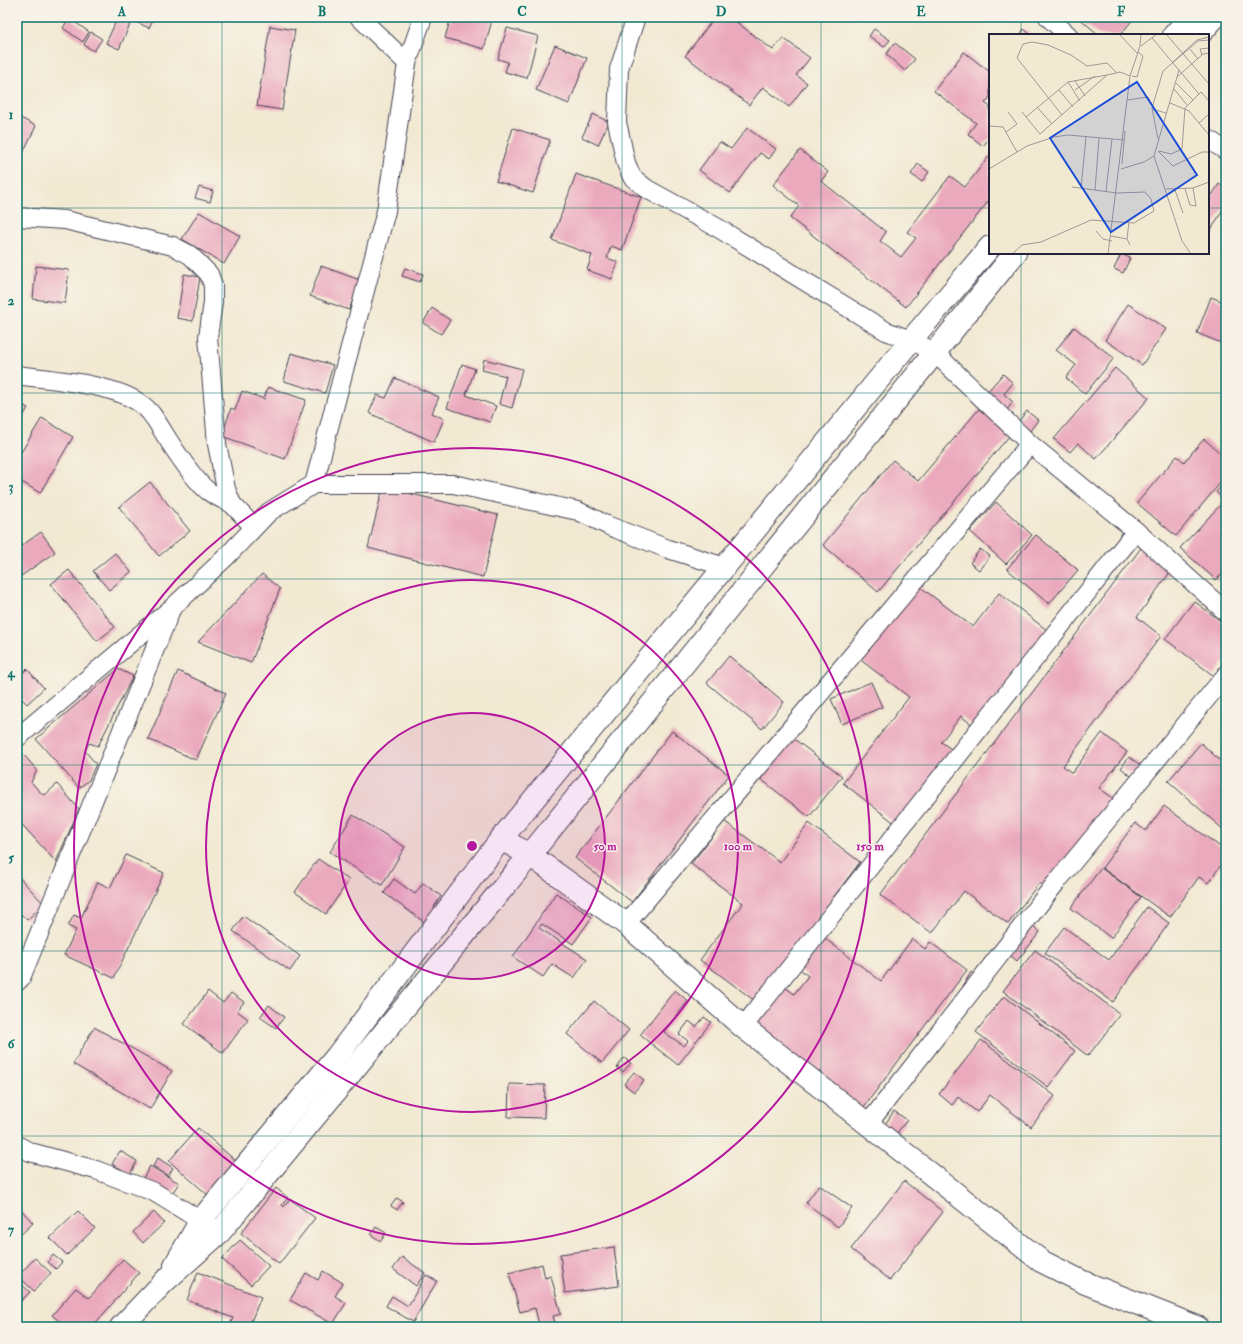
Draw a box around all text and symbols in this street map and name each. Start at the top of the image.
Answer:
text: A [117,4,127,20]
text: B [318,4,326,20]
text: C [517,4,527,20]
text: D [716,4,727,20]
text: E [916,4,926,20]
text: F [1117,4,1126,20]
inset map [989,34,1209,254]
text: 1 [9,107,14,123]
text: 2 [8,293,15,309]
text: 3 [9,479,14,495]
text: 4 [6,665,15,681]
centre of rings [465,839,479,853]
text: 50 m [593,839,617,854]
text: 100 m [724,839,753,854]
text: 150 m [856,839,884,854]
text: 5 [8,850,14,866]
text: 6 [8,1036,16,1052]
text: 7 [8,1222,15,1238]

